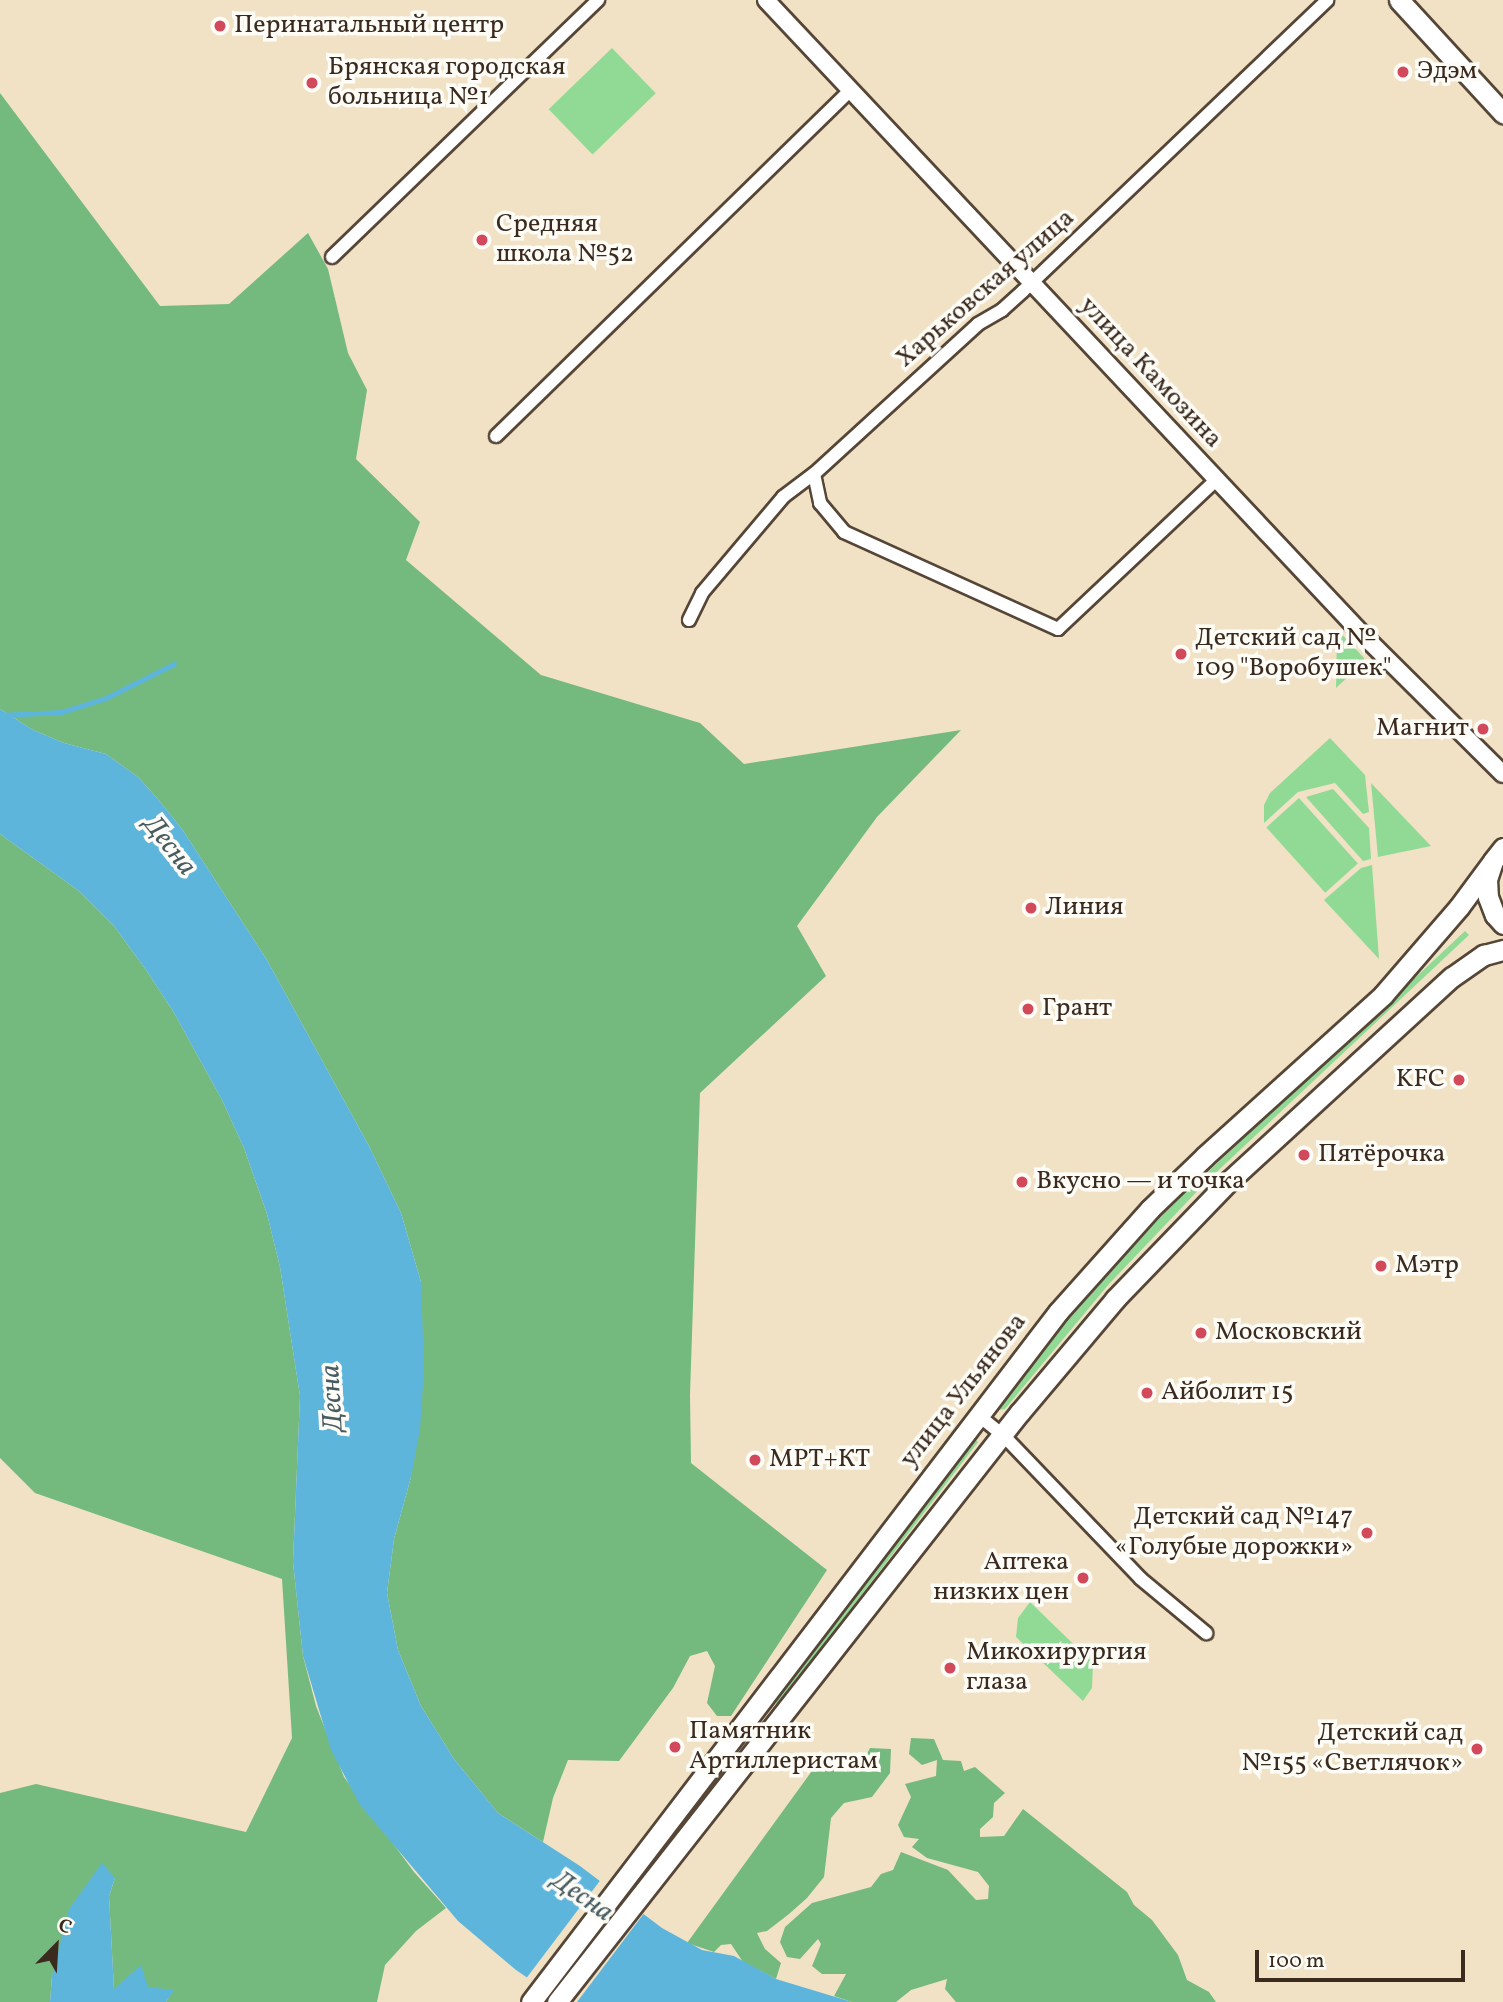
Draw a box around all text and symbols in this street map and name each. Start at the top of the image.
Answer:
place label: Перинатальный центр [234,10,504,42]
marker: Перинатальный центр [212,18,228,34]
place label: Брянская городская больница №1 [328,52,566,114]
place label: Эдэм [1417,56,1477,88]
marker: Эдэм [1395,64,1411,80]
marker: Брянская городская больница №1 [302,73,322,93]
street label: Харьковская улица [890,203,1082,375]
place label: Средняя школа №52 [496,209,634,270]
marker: Средняя школа №52 [474,232,490,248]
street label: улица Камозина [1072,291,1228,455]
place label: Детский сад № 109 "Воробушек" [1195,623,1392,684]
marker: Детский сад № 109 "Воробушек" [1173,646,1189,662]
place label: Магнит [1376,713,1469,745]
marker: Магнит [1475,721,1491,737]
water label: Десна [135,809,203,883]
place label: Линия [1045,892,1124,924]
marker: Линия [1023,900,1039,916]
place label: Грант [1042,993,1112,1025]
marker: Грант [1020,1001,1036,1017]
place label: KFC [1396,1064,1445,1096]
marker: KFC [1451,1072,1467,1088]
place label: Пятёрочка [1318,1139,1446,1171]
marker: Пятёрочка [1296,1147,1312,1163]
place label: Вкусно — и точка [1036,1166,1247,1198]
marker: Вкусно — и точка [1014,1174,1030,1190]
place label: Мэтр [1395,1250,1459,1282]
marker: Мэтр [1373,1258,1389,1274]
street label: улица Ульянова [894,1308,1034,1474]
place label: Московский [1215,1317,1362,1349]
marker: Московский [1193,1325,1209,1341]
water label: Десна [314,1364,352,1432]
place label: Айболит 15 [1161,1377,1293,1409]
marker: Айболит 15 [1139,1385,1155,1401]
place label: МРТ+КТ [769,1444,870,1476]
marker: МРТ+КТ [747,1452,763,1468]
place label: Детский сад №147 «Голубые дорожки» [1115,1502,1353,1564]
marker: Детский сад №147 «Голубые дорожки» [1359,1525,1375,1541]
place label: Аптека низких цен [933,1547,1069,1608]
marker: Аптека низких цен [1075,1570,1091,1586]
place label: Микохирургия глаза [966,1637,1147,1698]
marker: Микохирургия глаза [940,1658,960,1678]
place label: Памятник Артиллеристам [689,1716,878,1778]
place label: Детский сад №155 «Светлячок» [1241,1718,1463,1780]
marker: Памятник Артиллеристам [667,1739,683,1755]
marker: Детский сад №155 «Светлячок» [1469,1741,1485,1757]
water label: Десна [545,1864,619,1930]
north arrow [21,1911,91,1981]
text: С [54,1912,75,1941]
scale bar [1258,1936,1468,1980]
text: 100 m [1268,1947,1325,1976]

